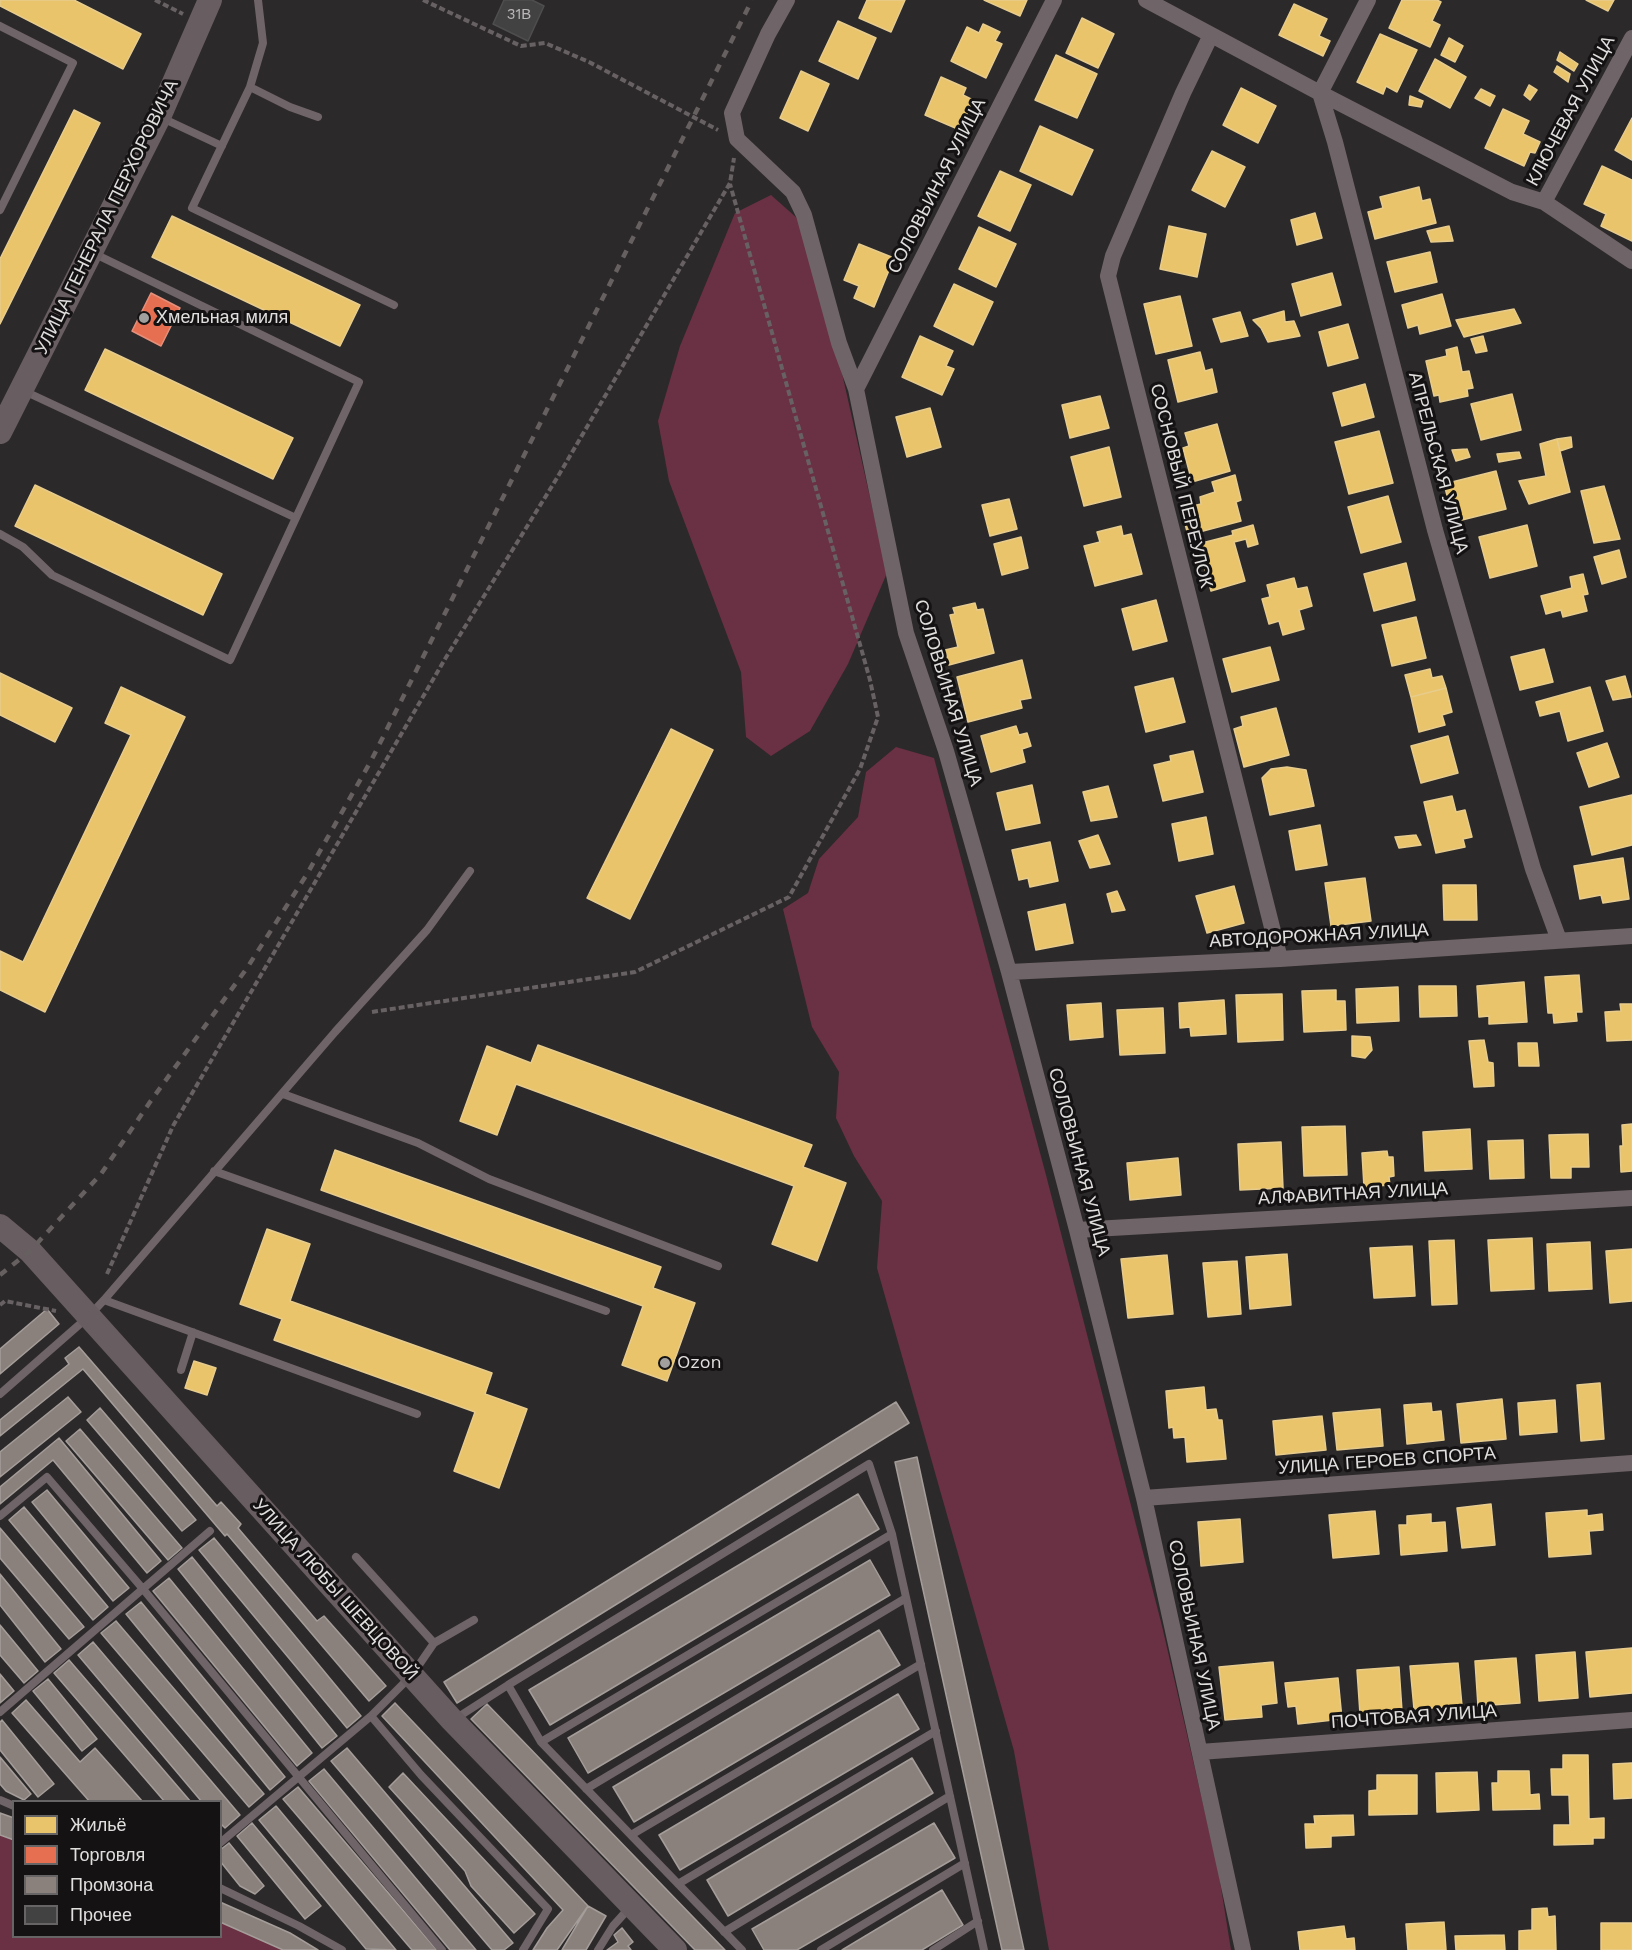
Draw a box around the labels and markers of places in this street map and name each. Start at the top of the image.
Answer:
place label: Хмельная миля [156,307,288,329]
marker: Хмельная миля [137,311,151,325]
place label: Ozon [677,1352,722,1374]
marker: Ozon [658,1356,672,1370]

